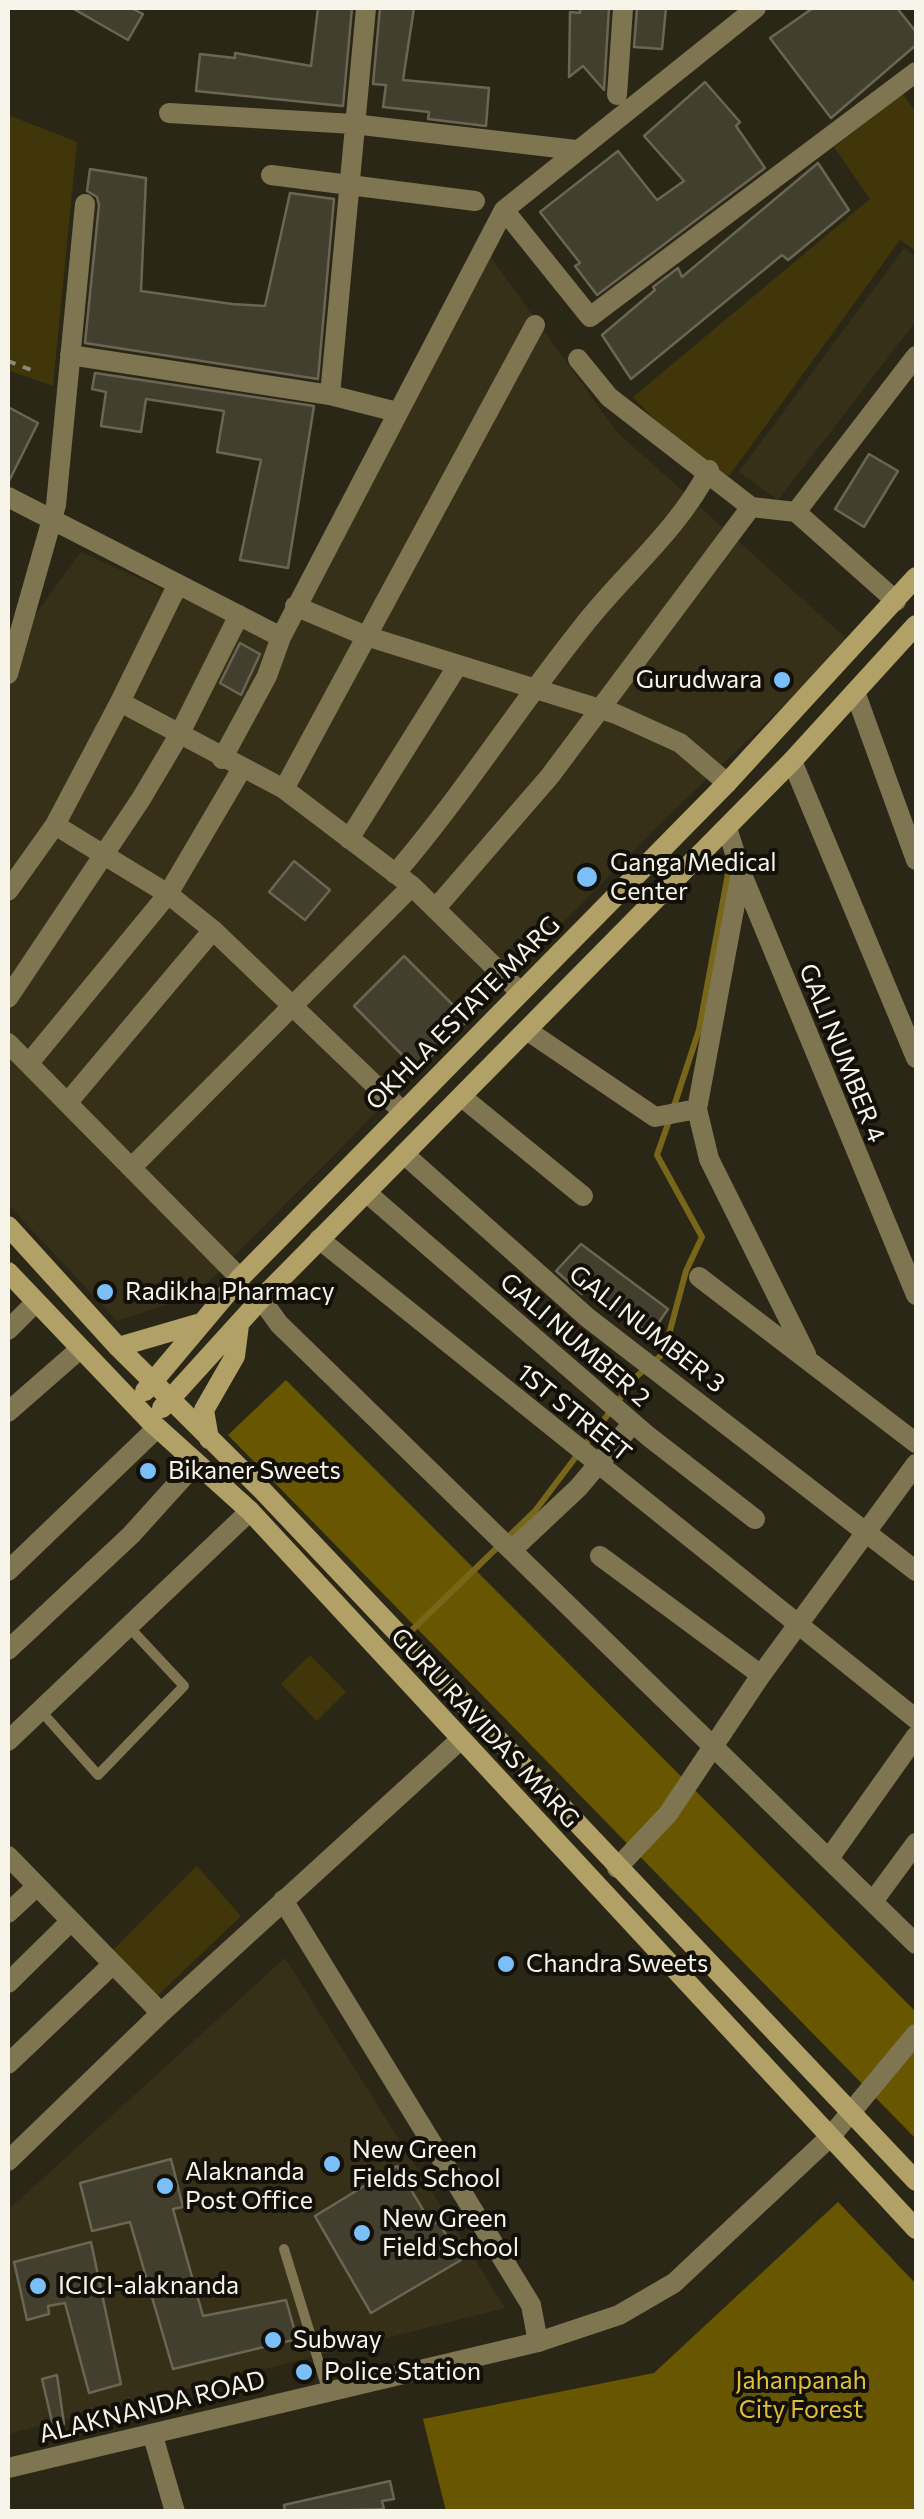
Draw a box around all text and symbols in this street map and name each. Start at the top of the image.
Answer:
place label: Gurudwara [636,665,762,695]
marker: Gurudwara [771,669,793,691]
place label: Ganga Medical Center [610,848,777,907]
marker: Ganga Medical Center [574,864,600,890]
street label: OKHLA ESTATE MARG [360,910,566,1116]
street label: GALI NUMBER 4 [793,959,891,1147]
street label: GALI NUMBER 3 [563,1259,731,1399]
street label: GALI NUMBER 2 [494,1267,656,1413]
place label: Radikha Pharmacy [125,1277,335,1307]
marker: Radikha Pharmacy [94,1281,116,1303]
street label: 1ST STREET [511,1358,637,1468]
place label: Bikaner Sweets [168,1456,341,1486]
marker: Bikaner Sweets [137,1460,159,1482]
street label: GURU RAVIDAS MARG [385,1622,585,1834]
place label: Chandra Sweets [526,1949,708,1979]
marker: Chandra Sweets [495,1953,517,1975]
place label: New Green Fields School [352,2135,500,2194]
marker: New Green Fields School [321,2153,343,2175]
place label: Alaknanda Post Office [185,2157,313,2216]
marker: Alaknanda Post Office [154,2175,176,2197]
place label: New Green Field School [382,2204,519,2263]
marker: New Green Field School [351,2222,373,2244]
place label: ICICI-alaknanda [58,2271,239,2301]
marker: ICICI-alaknanda [27,2275,49,2297]
place label: Subway [293,2325,382,2355]
marker: Subway [262,2329,284,2351]
place label: Police Station [324,2357,481,2387]
marker: Police Station [293,2361,315,2383]
street label: ALAKNANDA ROAD [36,2364,268,2450]
park label: Jahanpanah City Forest [735,2366,867,2425]

